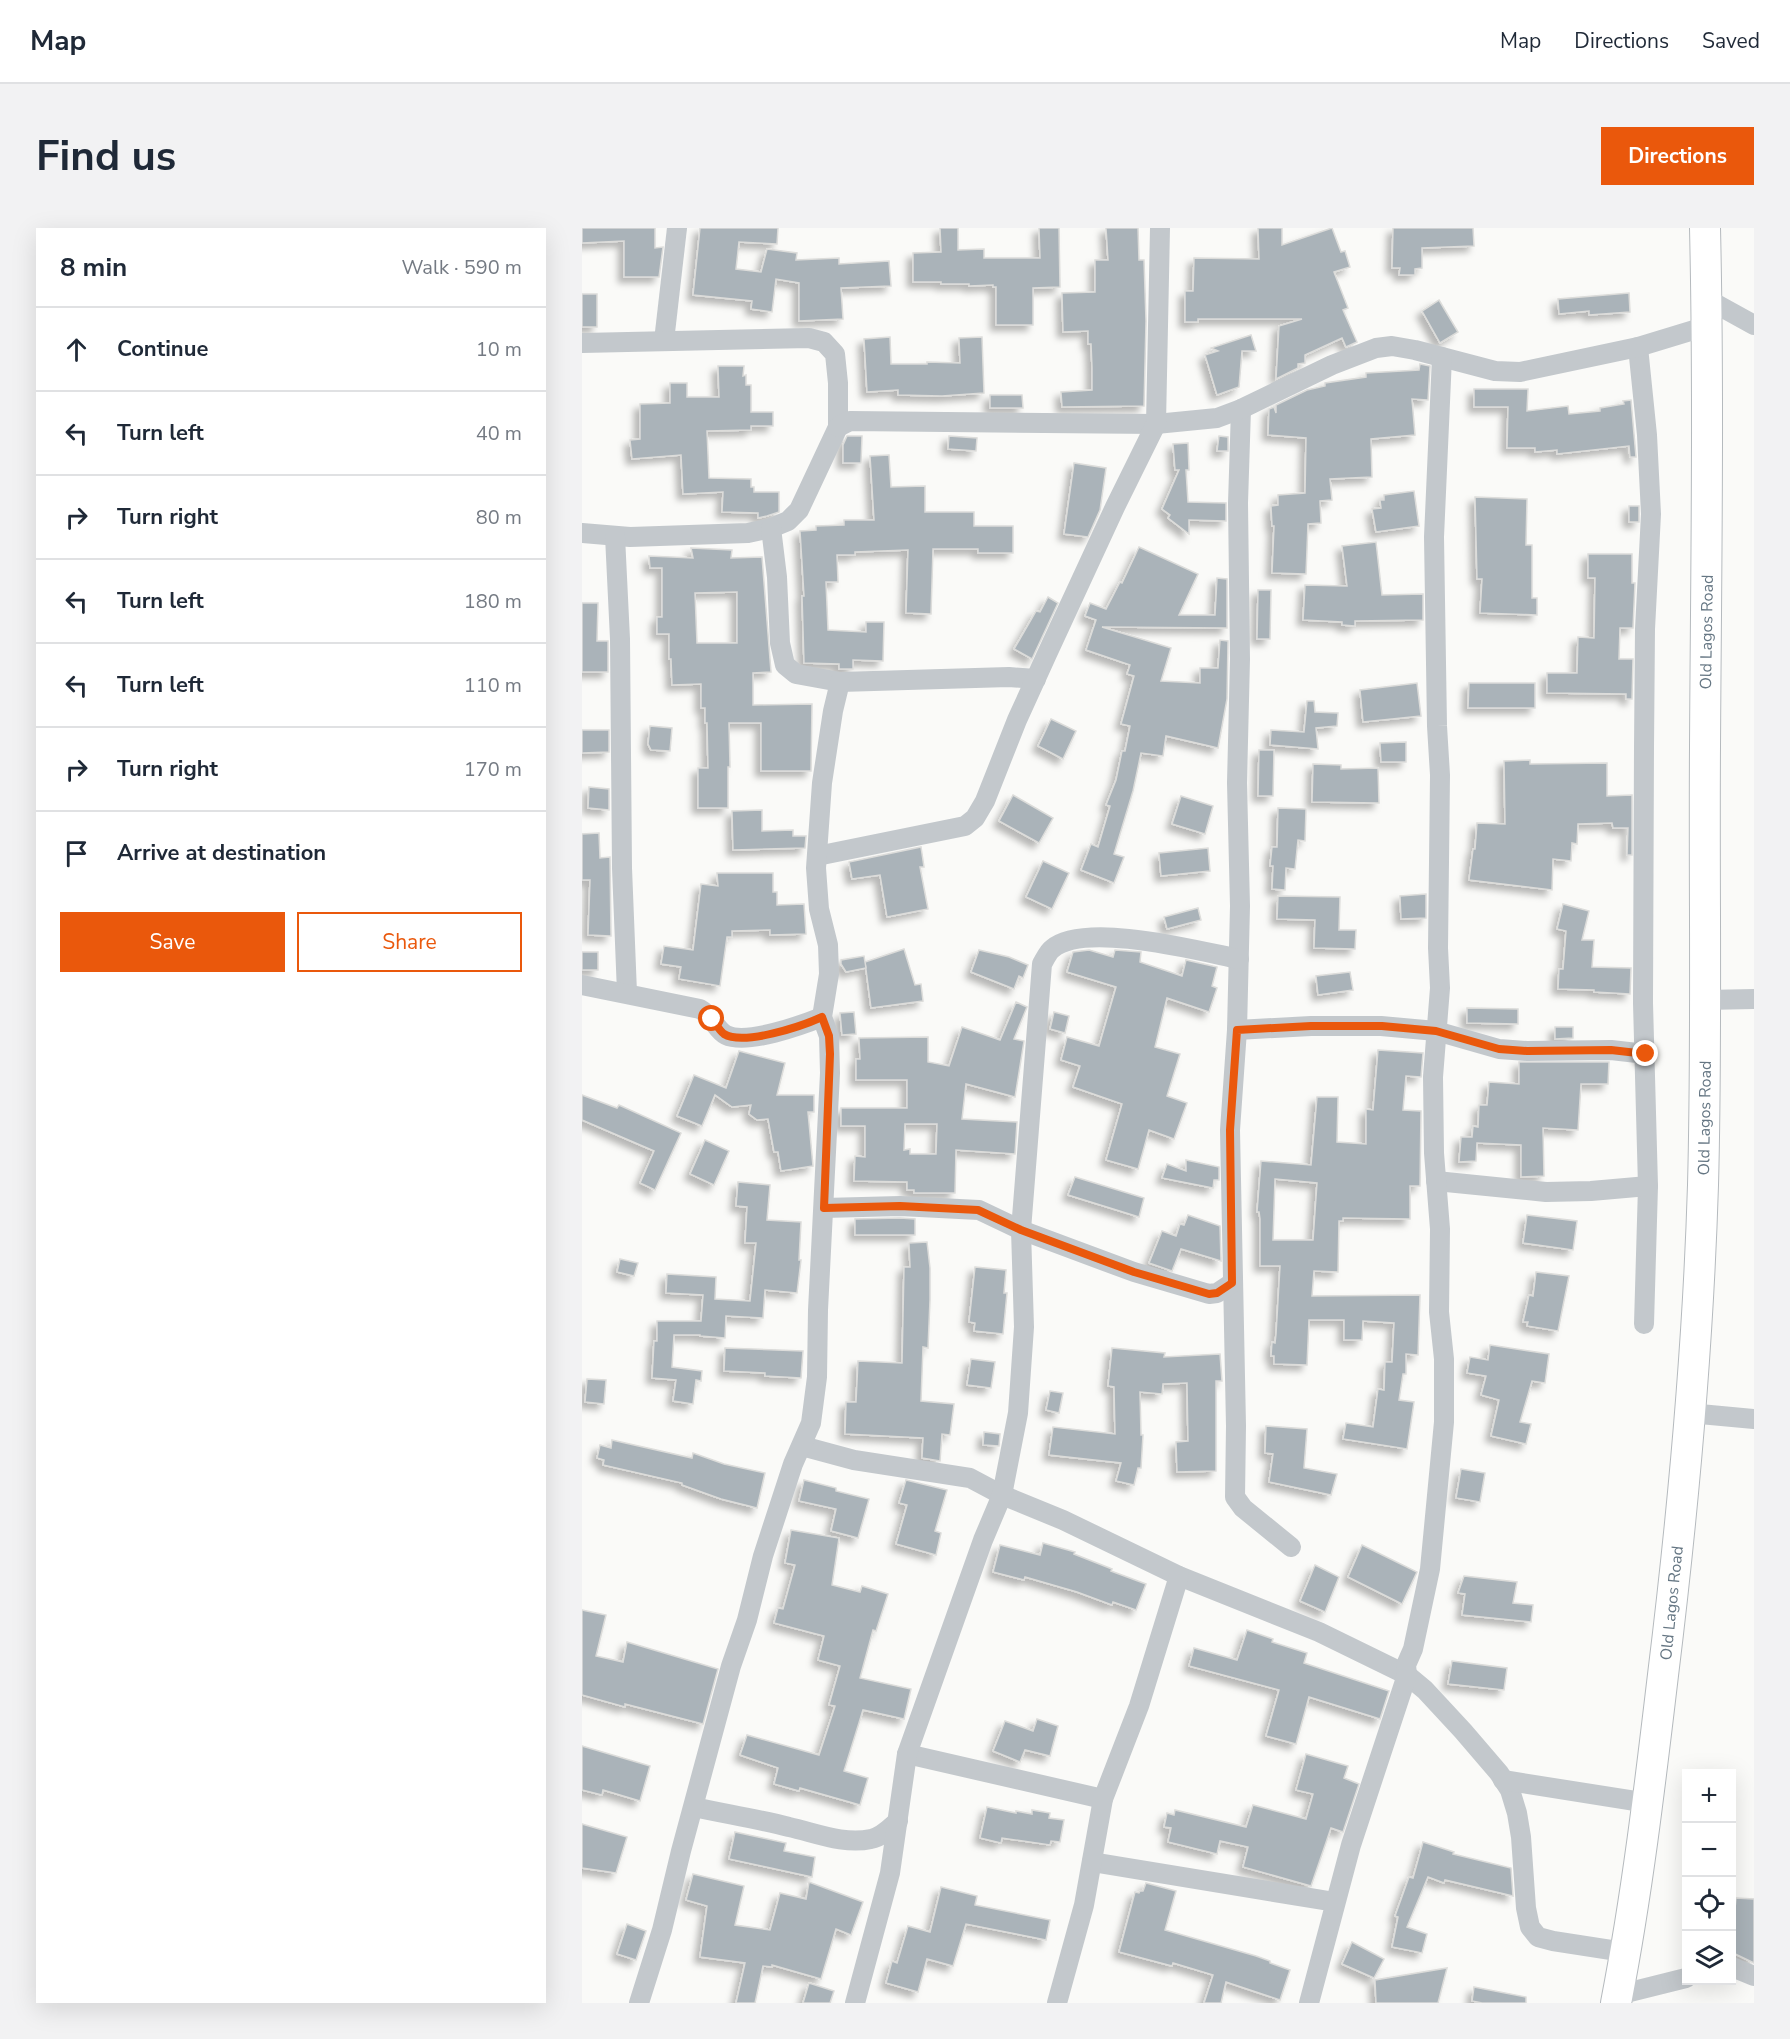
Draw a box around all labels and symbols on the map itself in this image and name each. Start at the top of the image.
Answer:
street label: Old Lagos Road [1695,574,1719,690]
route start [698,1005,724,1031]
route end [1632,1040,1658,1066]
street label: Old Lagos Road [1693,1060,1717,1176]
street label: Old Lagos Road [1655,1545,1689,1661]

